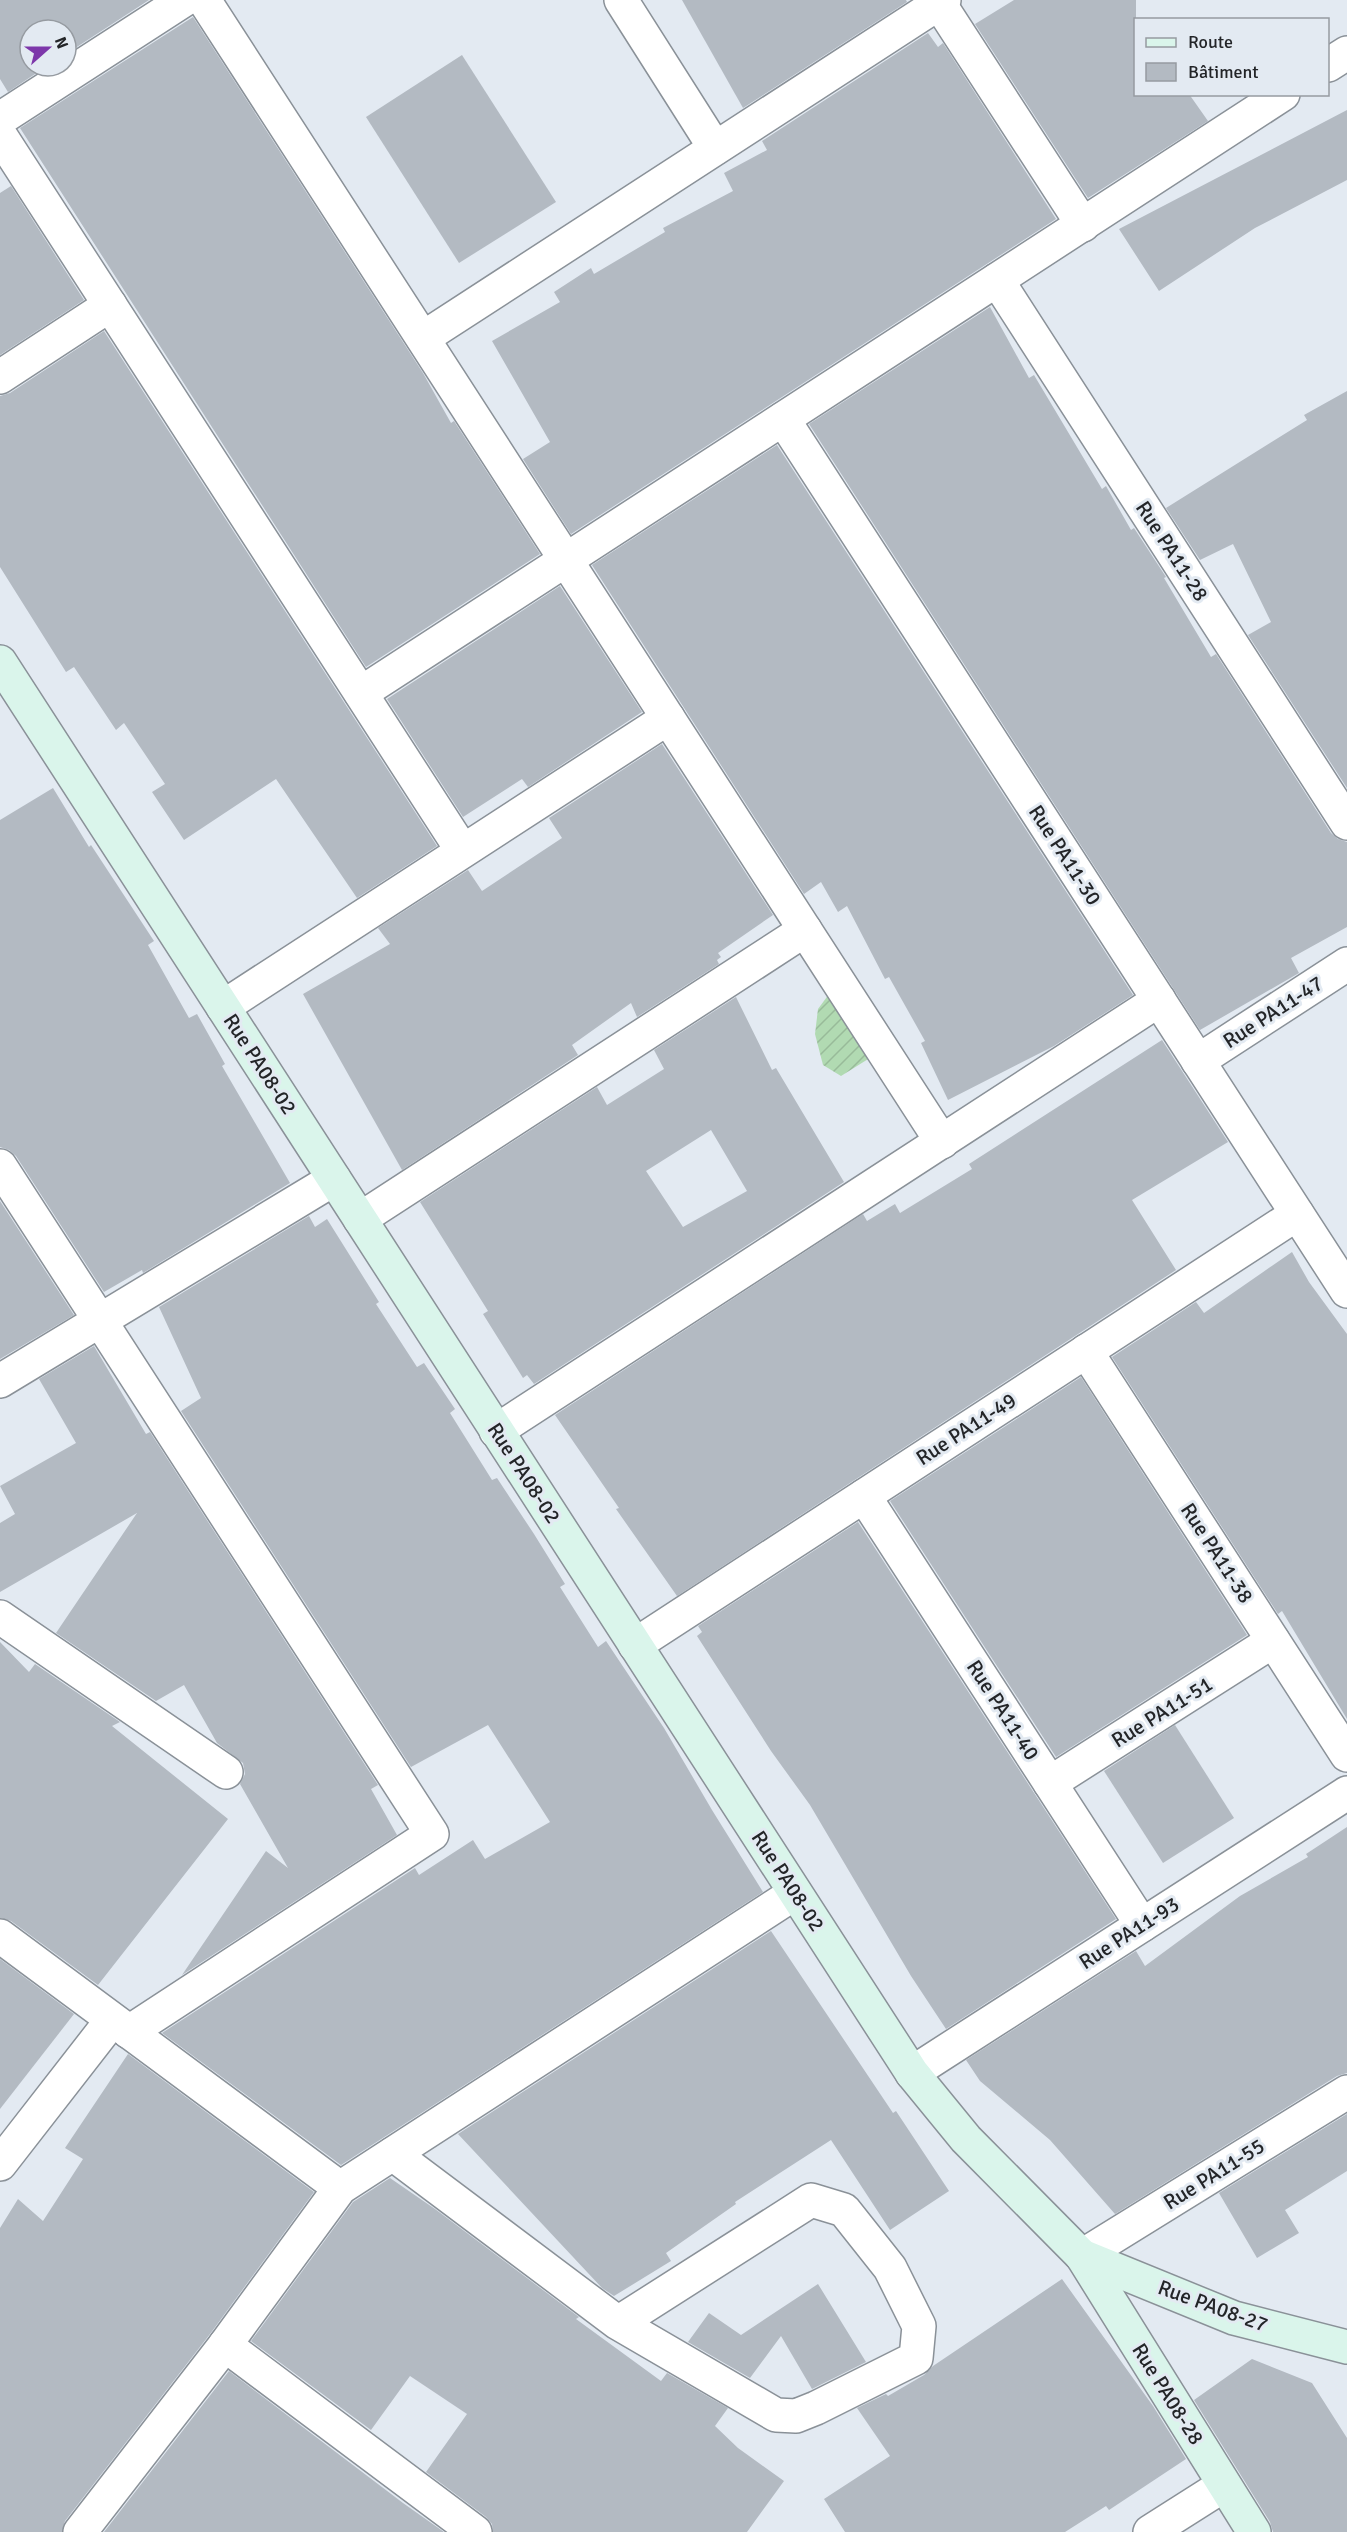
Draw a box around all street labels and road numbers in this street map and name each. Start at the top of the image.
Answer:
street label: Rue PA11-28 [1130,496,1214,606]
street label: Rue PA11-30 [1023,800,1107,910]
street label: Rue PA11-47 [1218,970,1328,1054]
street label: Rue PA08-02 [218,1009,302,1119]
street label: Rue PA11-49 [911,1387,1021,1471]
street label: Rue PA08-02 [482,1418,566,1528]
street label: Rue PA11-38 [1175,1498,1259,1608]
street label: Rue PA11-40 [961,1655,1045,1765]
street label: Rue PA11-51 [1107,1671,1217,1753]
street label: Rue PA08-02 [746,1826,830,1936]
street label: Rue PA11-93 [1074,1891,1184,1975]
street label: Rue PA11-55 [1159,2133,1269,2215]
street label: Rue PA08-27 [1155,2274,1271,2338]
street label: Rue PA08-28 [1127,2338,1209,2450]

